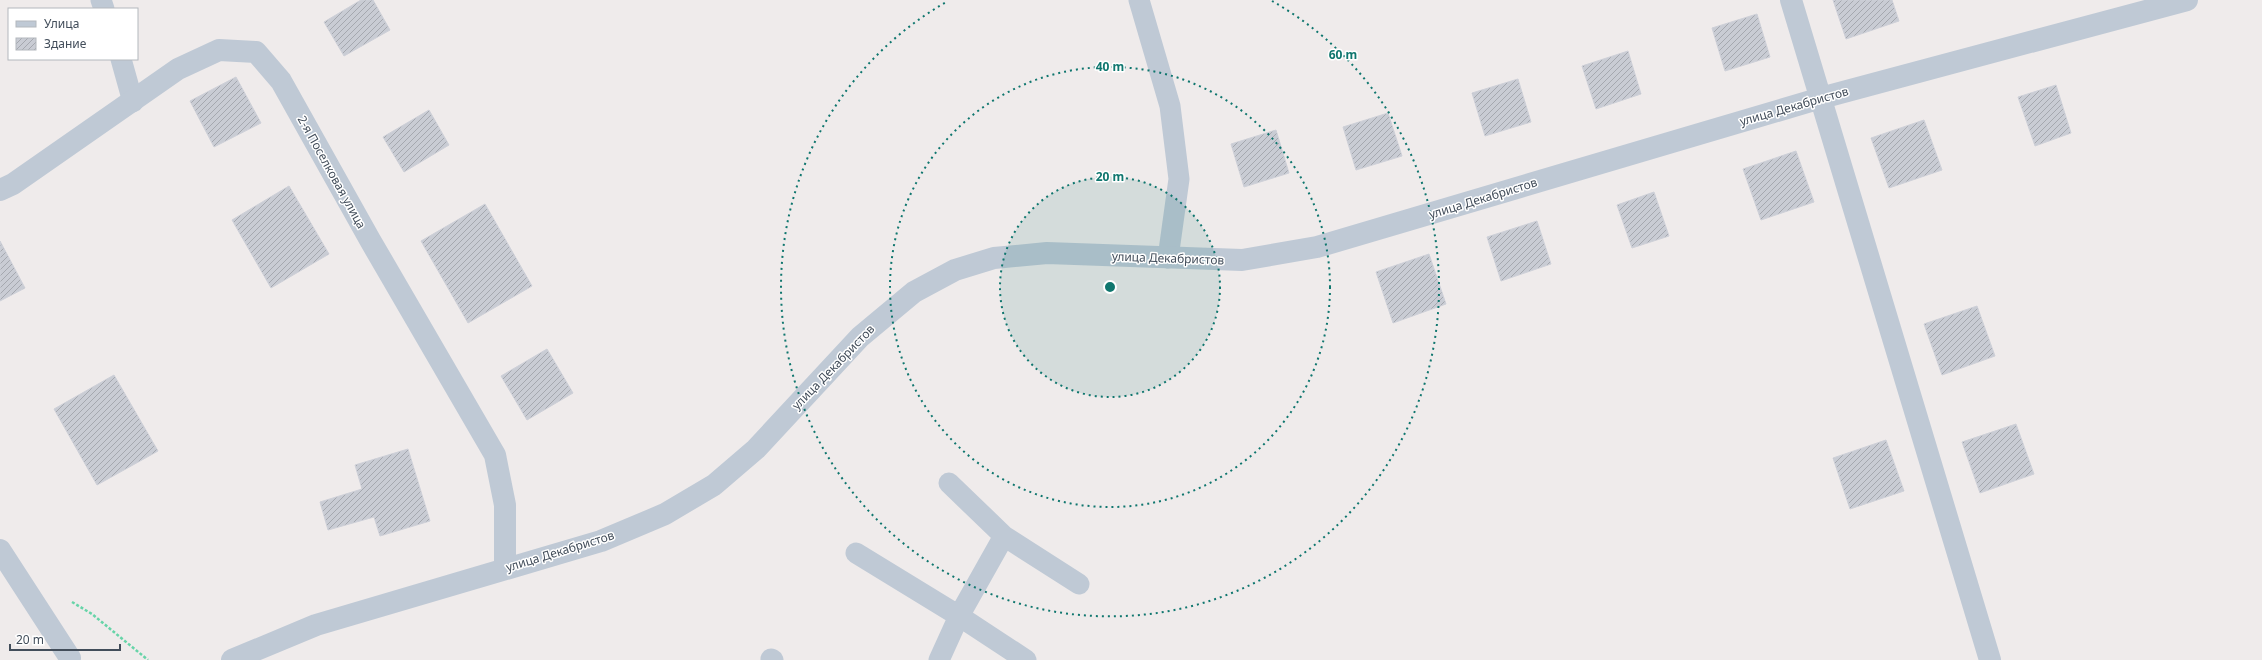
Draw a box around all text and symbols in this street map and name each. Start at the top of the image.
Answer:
legend [8,8,138,60]
text: Улица [44,15,79,32]
text: Здание [44,35,87,52]
text: 60 m [1329,46,1357,63]
text: 40 m [1096,58,1124,75]
street label: улица Декабристов [1738,82,1851,130]
street label: 2-я Поселковая улица [294,112,370,232]
text: 20 m [1096,168,1124,185]
street label: улица Декабристов [1427,173,1539,223]
street label: улица Декабристов [1111,248,1225,268]
centre of rings [1103,280,1117,294]
street label: улица Декабристов [788,320,878,413]
street label: улица Декабристов [504,526,616,576]
scale bar [10,626,120,652]
text: 20 m [16,631,44,648]

